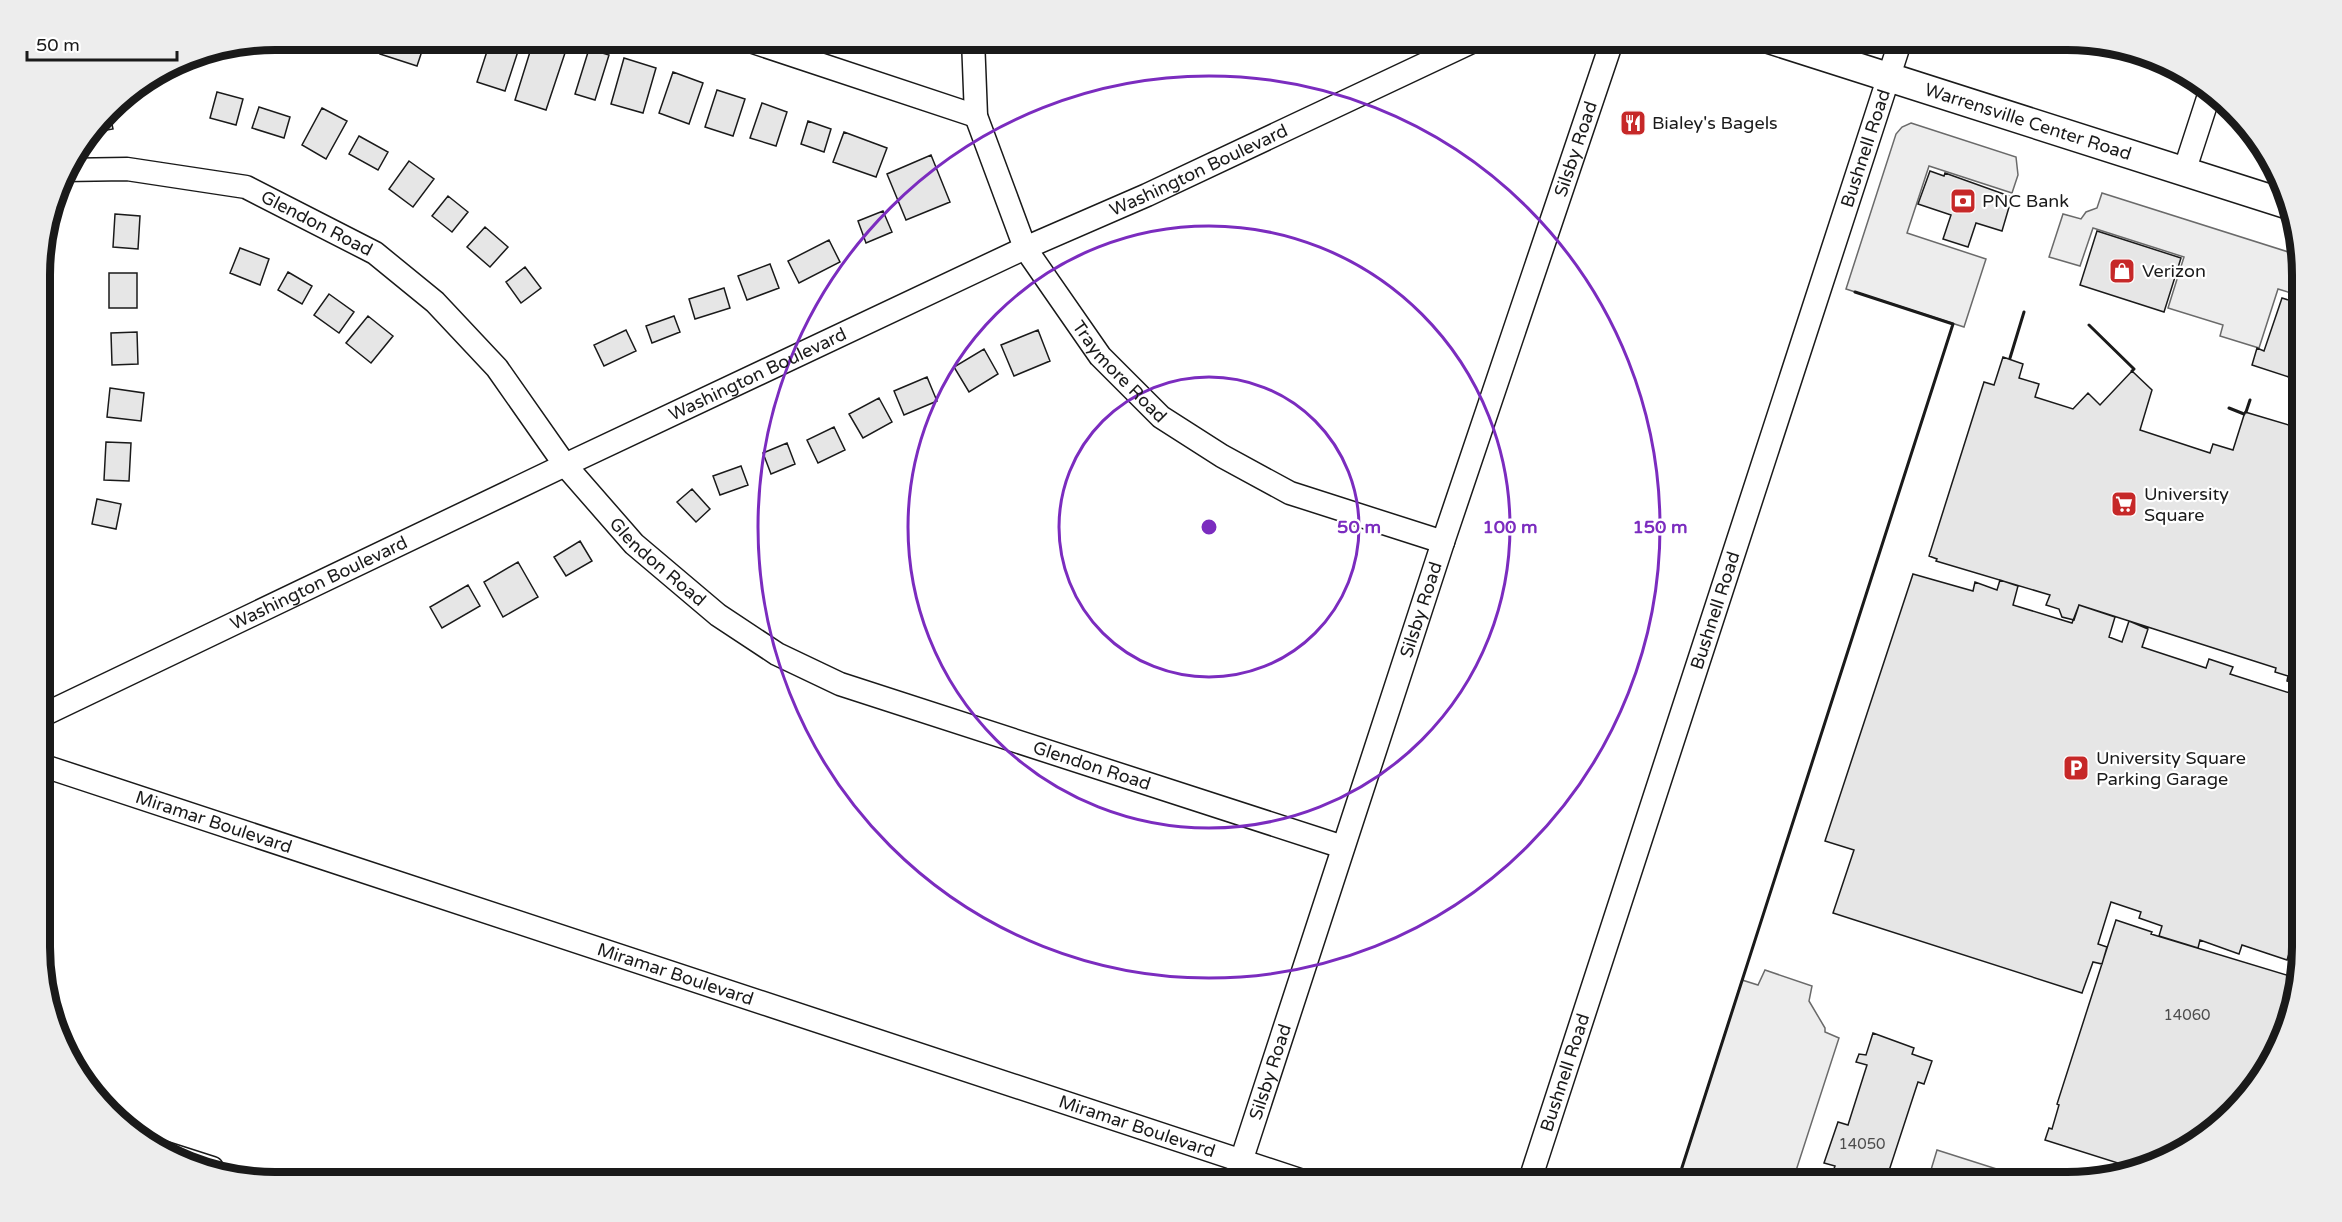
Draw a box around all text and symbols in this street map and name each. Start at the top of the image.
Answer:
scale bar [27,24,177,62]
text: 50 m [36,34,80,56]
street label: Warrensville Center Road [1922,78,2134,165]
street label: Bushnell Road [1836,86,1895,210]
street label: Silsby Road [1549,98,1602,200]
restaurant icon: Bialey's Bagels [1618,108,1648,138]
place label: Bialey's Bagels [1652,112,1778,134]
street label: Washington Boulevard [1106,119,1291,221]
street label: Glendon Road [257,186,376,261]
bank icon: PNC Bank [1948,186,1978,216]
place label: PNC Bank [1982,190,2069,212]
shop icon: Verizon [2107,256,2137,286]
place label: Verizon [2142,260,2206,282]
street label: Traymore Road [1068,316,1171,427]
street label: Washington Boulevard [665,323,850,425]
place label: University Square [2144,483,2229,526]
supermarket icon: University Square [2109,489,2139,519]
street label: Glendon Road [605,513,710,611]
text: 50 m [1337,516,1381,538]
text: 100 m [1482,516,1538,538]
text: 150 m [1632,516,1688,538]
centre of rings [1199,517,1219,537]
street label: Washington Boulevard [227,531,411,635]
street label: Bushnell Road [1686,549,1745,672]
street label: Silsby Road [1395,559,1447,660]
street label: Glendon Road [1030,736,1154,795]
place label: University Square Parking Garage [2096,747,2246,790]
parking icon: University Square Parking Garage [2061,753,2091,783]
street label: Miramar Boulevard [133,786,295,858]
street label: Miramar Boulevard [594,938,756,1010]
house number: 14060 [2163,1006,2211,1024]
street label: Bushnell Road [1535,1011,1594,1135]
street label: Silsby Road [1244,1021,1296,1122]
street label: Miramar Boulevard [1056,1090,1218,1162]
house number: 14050 [1838,1135,1886,1153]

